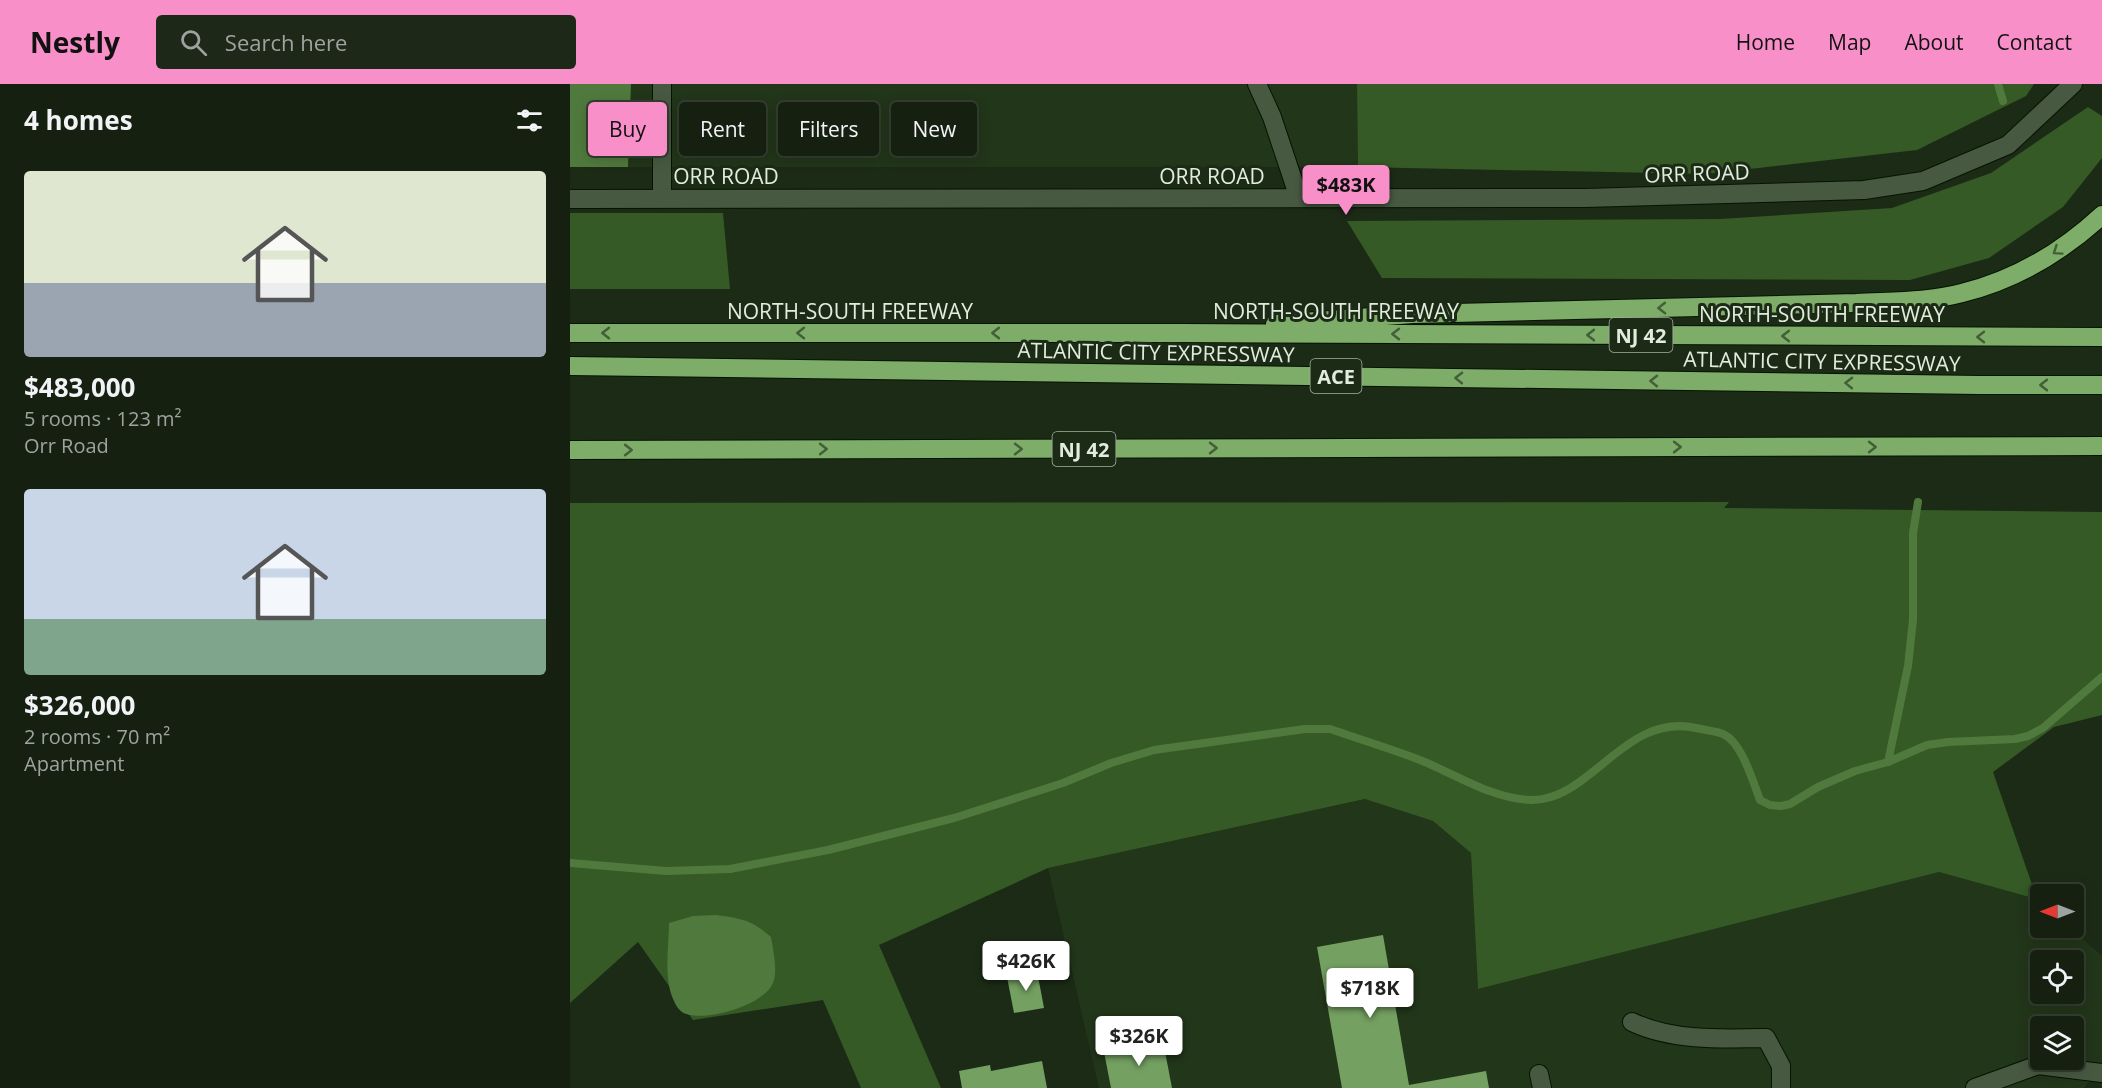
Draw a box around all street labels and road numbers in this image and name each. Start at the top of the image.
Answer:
street label: ORR ROAD [1644,157,1750,189]
street label: ORR ROAD [673,162,779,190]
street label: ORR ROAD [1159,162,1265,190]
street label: NORTH-SOUTH FREEWAY [727,297,973,325]
street label: NORTH-SOUTH FREEWAY [1213,297,1459,325]
street label: NORTH-SOUTH FREEWAY [1699,300,1945,328]
road number: NJ 42 [1610,318,1672,352]
street label: ATLANTIC CITY EXPRESSWAY [1017,336,1295,368]
street label: ATLANTIC CITY EXPRESSWAY [1683,345,1961,377]
road number: ACE [1310,359,1362,393]
road number: NJ 42 [1052,432,1116,466]

